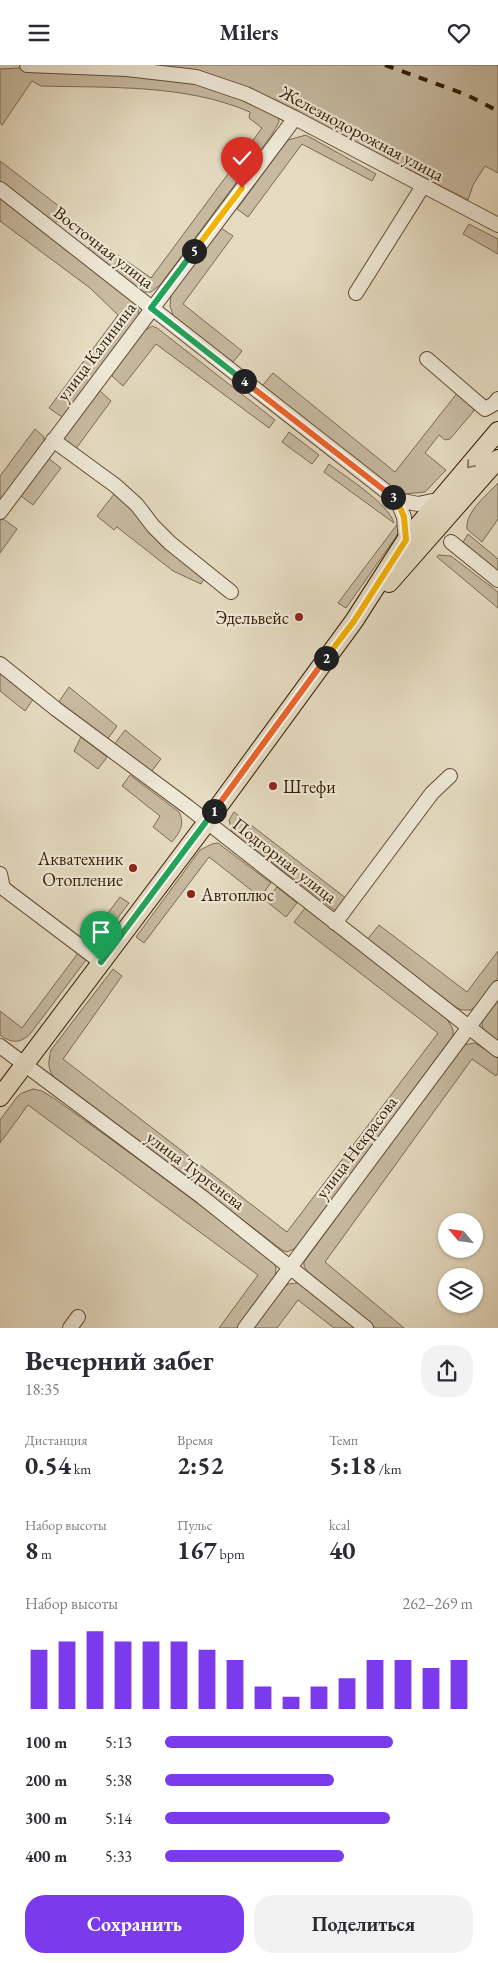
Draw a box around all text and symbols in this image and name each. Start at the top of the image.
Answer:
text: Milers [220,18,278,47]
icon: menu [25,19,53,47]
icon: heart [445,19,473,47]
street label: Железнодорожная улица [275,80,449,186]
pin [221,137,263,188]
icon: check [228,144,256,172]
street label: Восточная улица [49,201,160,294]
pin: 5 [182,239,206,263]
text: 5 [191,242,198,260]
street label: улица Калинина [51,296,141,405]
pin: 4 [232,369,256,393]
text: 4 [241,372,248,390]
one-way arrow [467,459,476,468]
pin: 3 [380,485,406,509]
text: 3 [390,488,397,506]
place label: Эдельвейс [215,606,289,629]
marker: Эдельвейс [293,611,305,623]
pin: 2 [314,645,338,671]
text: 2 [323,649,330,667]
place label: Штефи [283,775,336,798]
marker: Штефи [267,780,279,792]
pin: 1 [202,799,226,823]
text: 1 [211,802,218,820]
street label: Подгорная улица [228,812,343,908]
place label: Акватехник Отопление [37,847,123,891]
marker: Акватехник Отопление [127,862,139,874]
place label: Автоплюс [200,883,274,906]
marker: Автоплюс [185,888,197,900]
pin [80,911,122,962]
icon: arrive [87,918,115,946]
street label: улица Некрасова [310,1090,403,1203]
street label: улица Тургенева [142,1125,251,1215]
north arrow [438,1213,482,1257]
map controls [438,1213,483,1313]
button: layers [438,1268,483,1313]
text: Вечерний забег [25,1342,214,1378]
button: share [421,1345,473,1397]
text: 18:35 [25,1379,60,1400]
text: Дистанция [25,1431,87,1449]
text: Время [177,1431,213,1449]
text: Темп [329,1431,358,1449]
text: 0.54 [25,1449,71,1481]
text: 2:52 [177,1449,224,1481]
text: 5:18 [329,1449,376,1481]
text: km [71,1460,91,1478]
text: /km [376,1460,402,1478]
text: Набор высоты [25,1516,106,1534]
text: Пульс [177,1516,212,1534]
text: kcal [329,1516,350,1534]
text: 8 [25,1534,38,1566]
text: 167 [177,1534,217,1566]
text: 40 [329,1534,355,1566]
text: m [38,1545,52,1563]
text: bpm [217,1545,245,1563]
text: Набор высоты [25,1593,118,1614]
text: 262–269 m [402,1593,473,1614]
text: 100 m [25,1732,67,1753]
text: 5:13 [105,1732,132,1753]
text: 200 m [25,1770,67,1791]
text: 5:38 [105,1770,132,1791]
text: 300 m [25,1808,67,1829]
text: 5:14 [105,1808,132,1829]
text: 400 m [25,1846,67,1867]
text: 5:33 [105,1846,132,1867]
button: Сохранить [25,1895,244,1953]
button: Поделиться [254,1895,473,1953]

